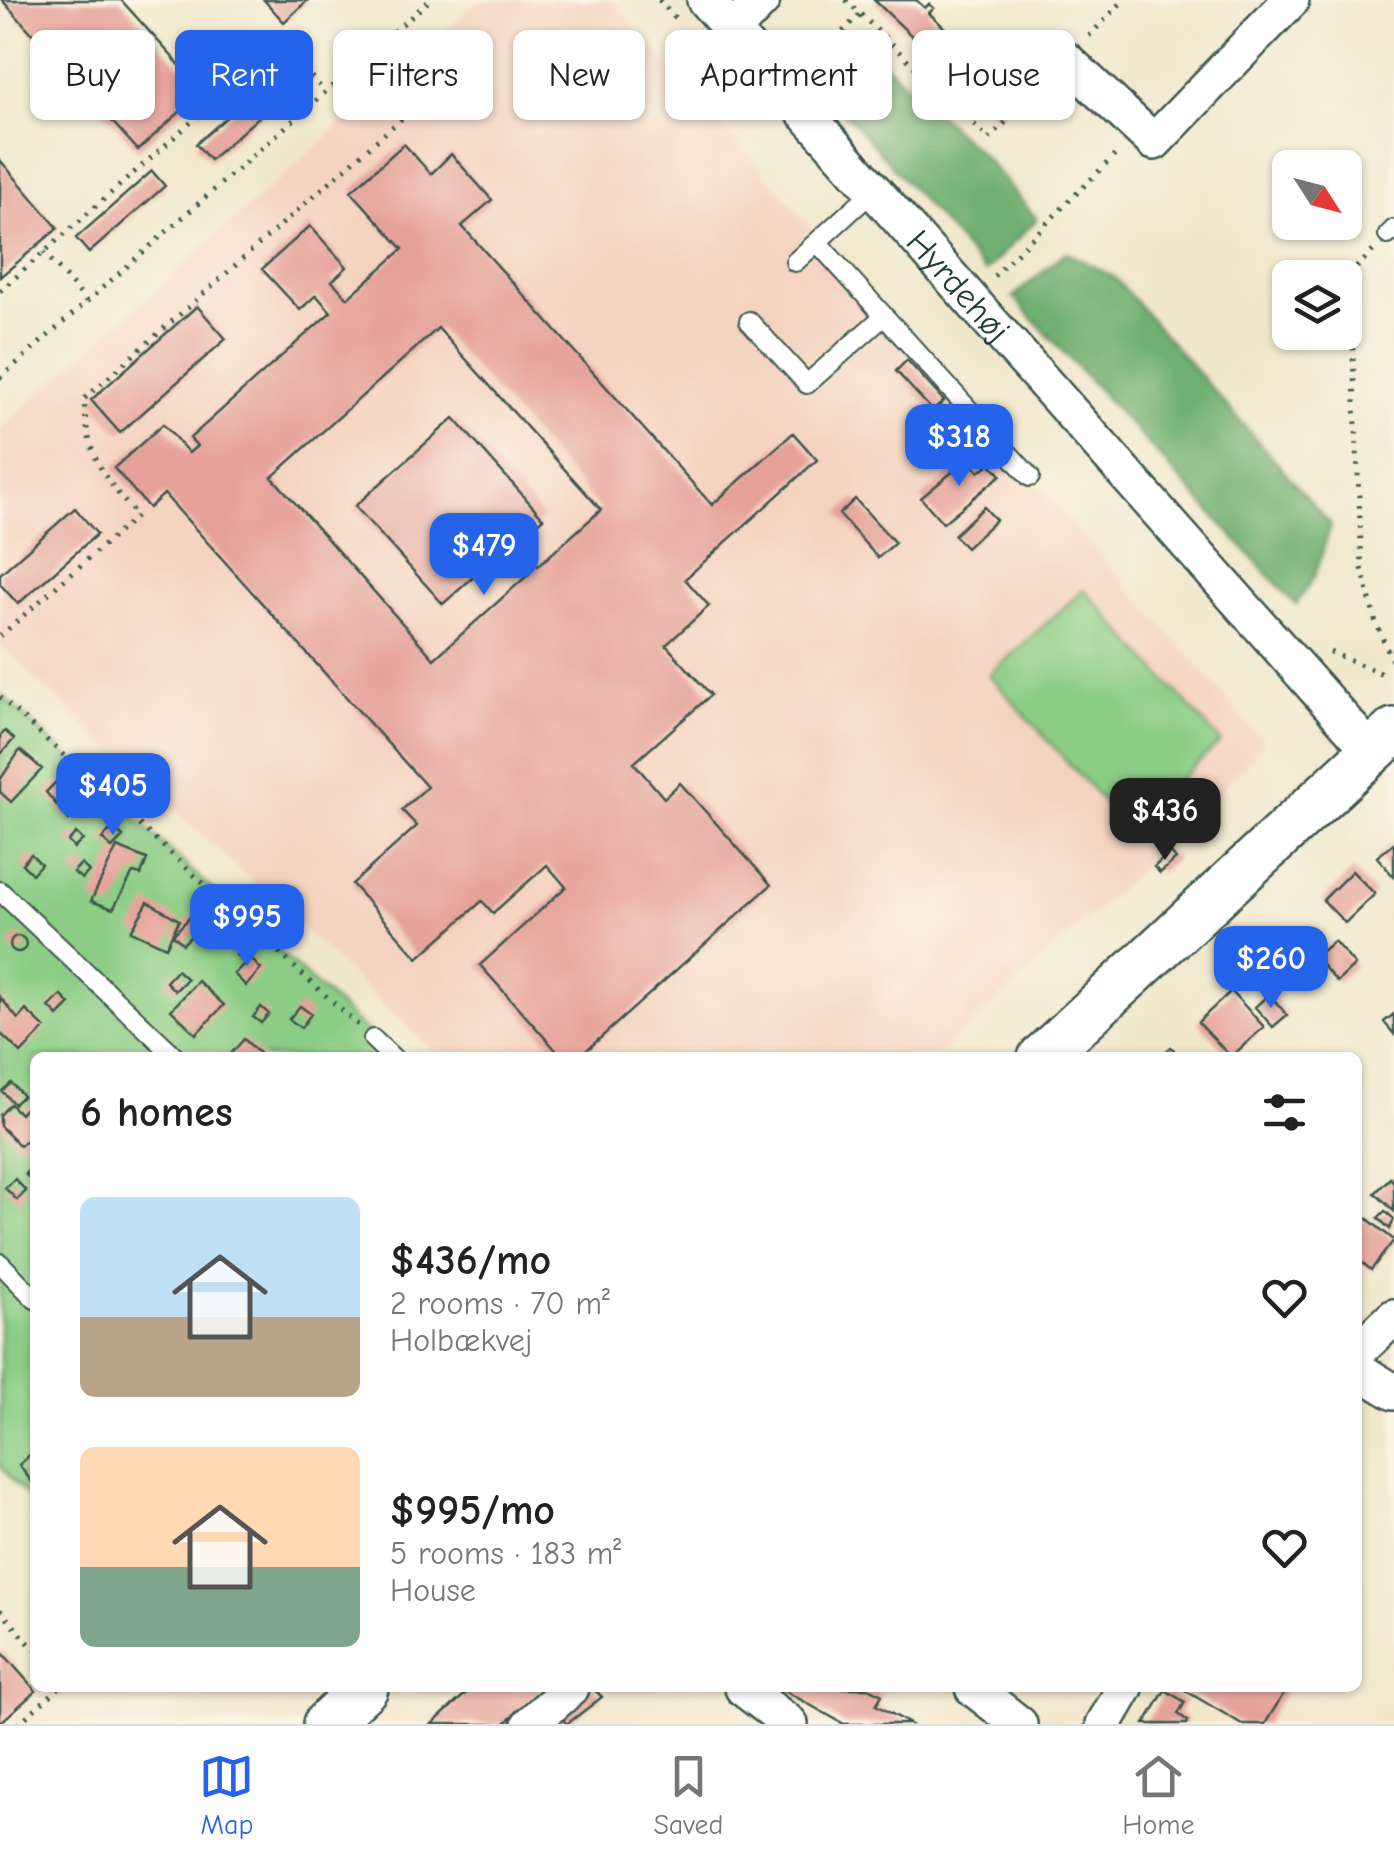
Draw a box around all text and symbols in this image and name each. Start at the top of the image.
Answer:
chip: Buy [30,30,155,120]
chip: Rent [175,30,313,120]
chip: Filters [333,30,493,120]
chip: New [513,30,645,120]
chip: Apartment [665,30,892,120]
chip: House [912,30,1075,120]
north arrow [1272,150,1362,240]
map controls [1272,150,1362,350]
street label: Hyrdehøj [898,222,1018,350]
button: layers [1272,260,1362,350]
pin: $318 [900,404,1018,489]
text: $318 [927,418,991,455]
pin: $479 [425,513,543,598]
text: $479 [452,527,516,564]
pin: $405 [54,753,172,838]
text: $405 [78,767,148,804]
pin: $436 [1106,778,1224,863]
text: $436 [1132,792,1198,829]
pin: $995 [188,884,306,969]
text: $995 [212,898,282,935]
pin: $260 [1212,926,1330,1011]
text: $260 [1236,940,1306,977]
icon: filters [1257,1085,1312,1140]
text: 6 homes [80,1088,233,1137]
text: $436/mo [390,1236,551,1285]
icon: home [160,1237,280,1357]
icon: heart [1257,1270,1312,1325]
text: 2 rooms · 70 m² [390,1285,610,1322]
text: Holbækvej [390,1322,532,1359]
text: $995/mo [390,1486,555,1535]
icon: home [160,1487,280,1607]
icon: heart [1257,1520,1312,1575]
text: 5 rooms · 183 m² [390,1535,621,1572]
text: House [390,1572,476,1609]
tab: Map [199,1749,254,1841]
tab: Saved [653,1749,723,1841]
tab: Home [1122,1749,1195,1841]

